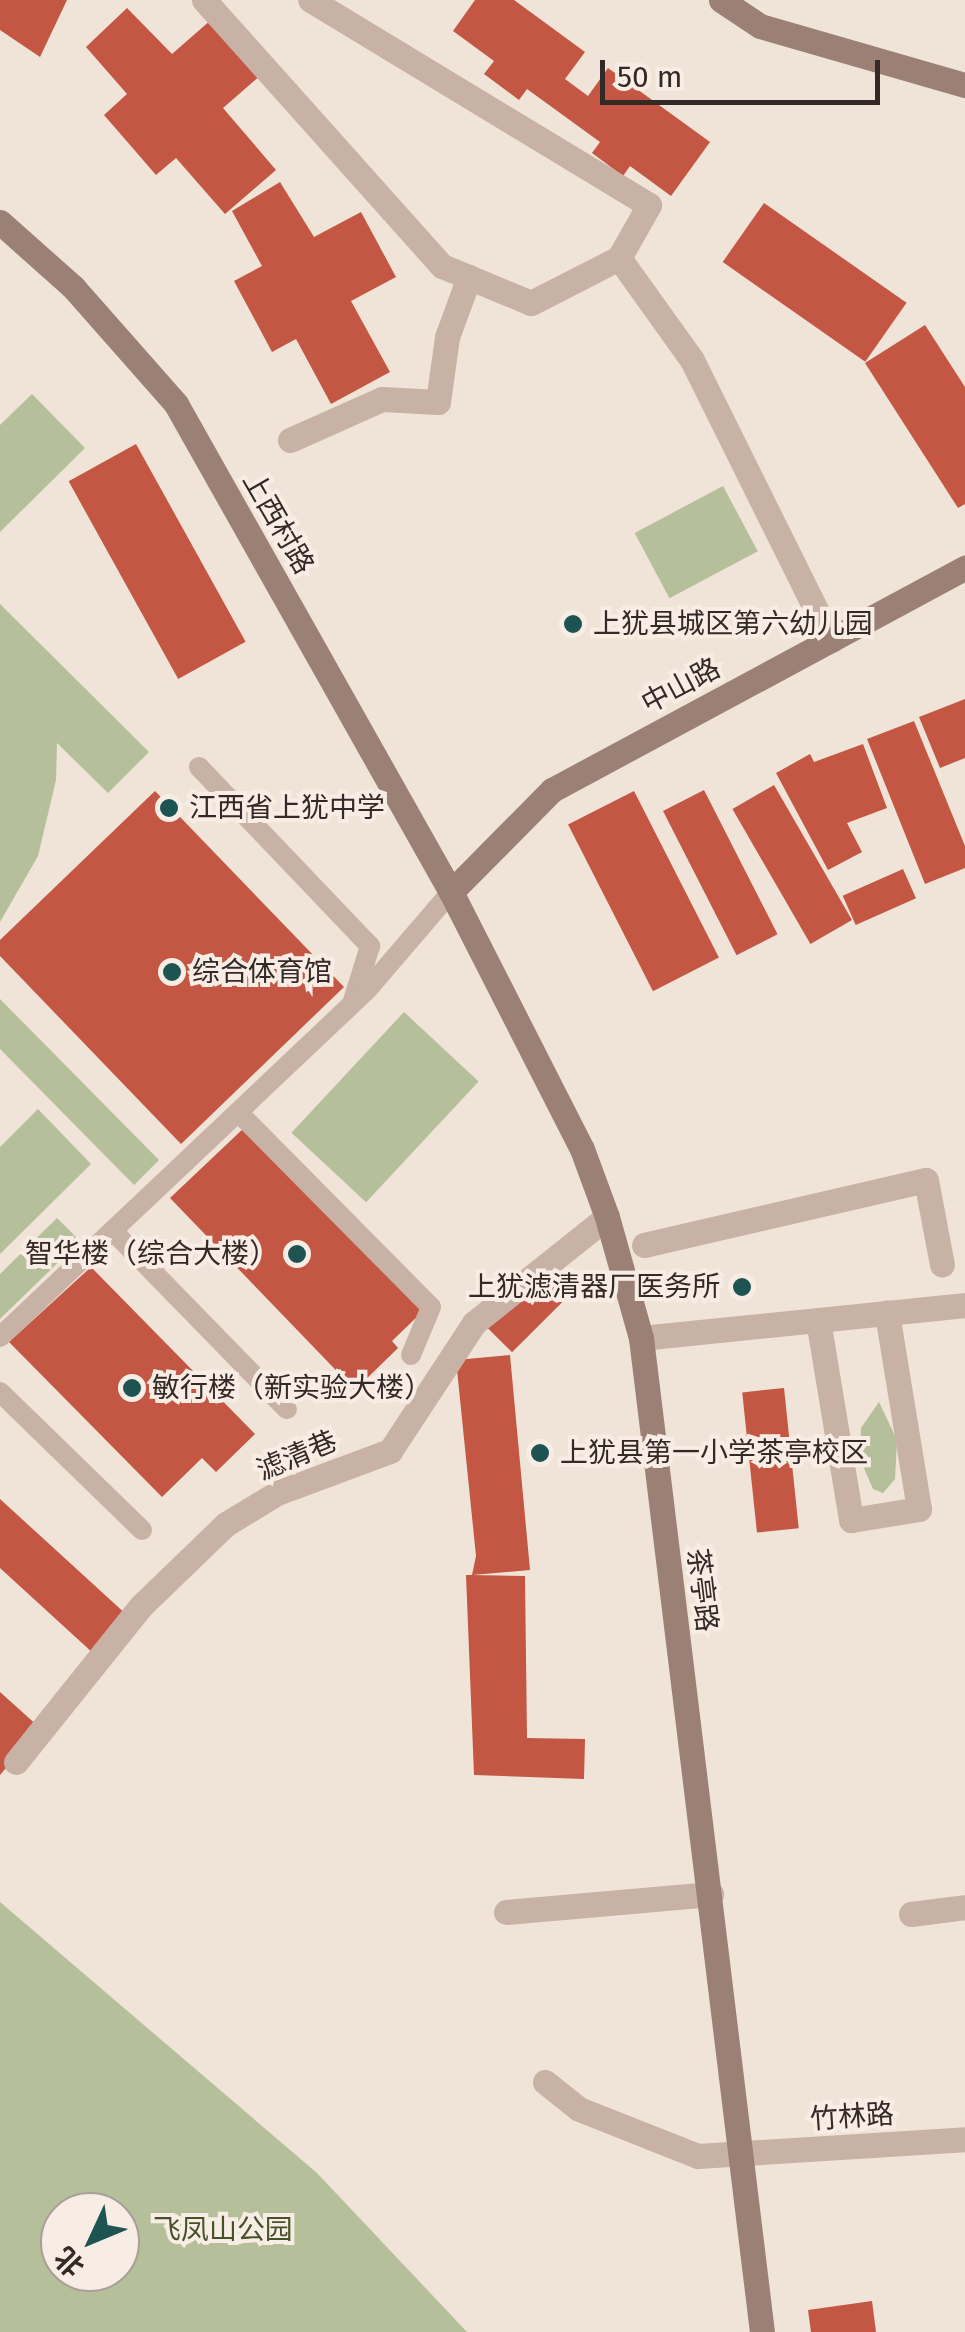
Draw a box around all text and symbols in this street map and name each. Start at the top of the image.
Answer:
scale bar [605,40,885,102]
text: 50 m [617,59,682,95]
street label: 上西村路 [235,466,321,580]
place label: 上犹县城区第六幼儿园 [593,607,873,641]
marker: 上犹县城区第六幼儿园 [562,613,584,635]
street label: 中山路 [636,651,726,721]
place label: 江西省上犹中学 [189,791,385,825]
marker: 江西省上犹中学 [158,797,180,819]
place label: 综合体育馆 [192,955,332,989]
marker: 综合体育馆 [161,961,183,983]
place label: 智华楼（综合大楼） [25,1237,277,1271]
marker: 智华楼（综合大楼） [286,1243,308,1265]
place label: 上犹滤清器厂医务所 [468,1270,720,1304]
marker: 上犹滤清器厂医务所 [729,1274,755,1300]
place label: 敏行楼（新实验大楼） [152,1371,432,1405]
marker: 敏行楼（新实验大楼） [121,1377,143,1399]
street label: 滤清巷 [252,1424,342,1488]
place label: 上犹县第一小学茶亭校区 [560,1436,868,1470]
marker: 上犹县第一小学茶亭校区 [529,1442,551,1464]
street label: 茶亭路 [680,1546,724,1634]
street label: 竹林路 [809,2097,895,2137]
north arrow [40,2192,140,2292]
park label: 飞凤山公园 [153,2213,293,2247]
text: 北 [48,2240,91,2283]

